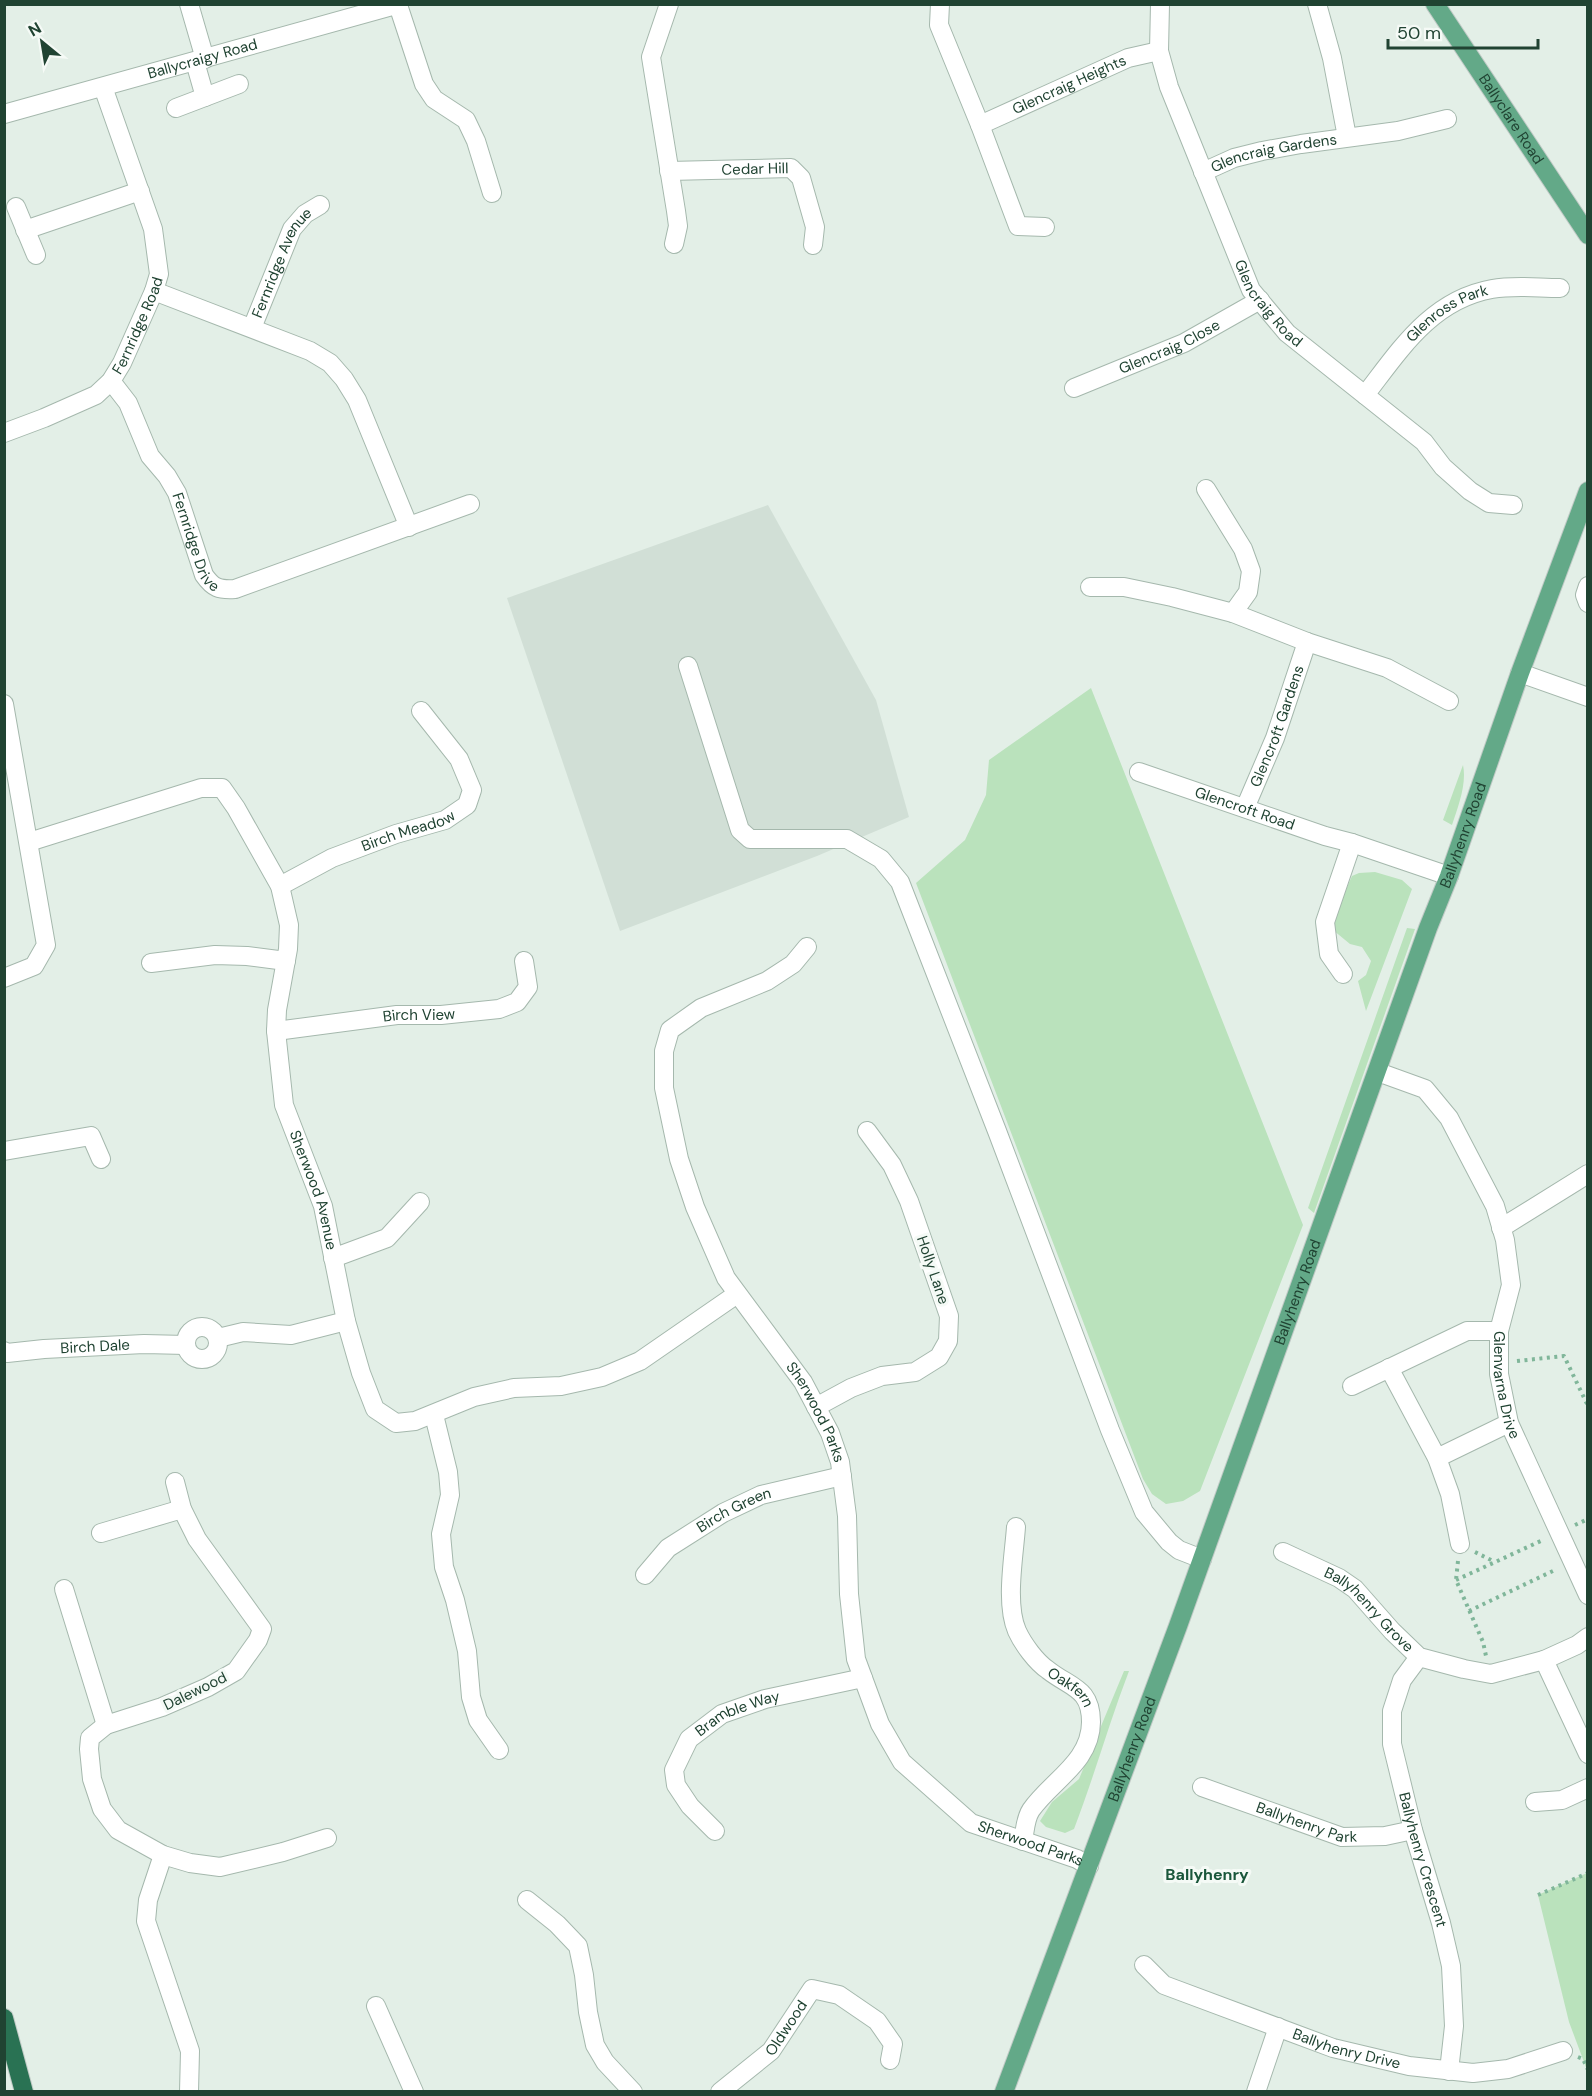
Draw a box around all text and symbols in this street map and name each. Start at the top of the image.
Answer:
north arrow [12,12,72,72]
scale bar [1388,12,1538,50]
text: N [24,17,45,41]
text: 50 m [1397,21,1441,45]
street label: Ballycraigy Road [145,34,260,84]
street label: Glencraig Heights [1009,50,1129,119]
street label: Ballyclare Road [1474,70,1548,168]
street label: Glencraig Gardens [1207,129,1338,177]
street label: Cedar Hill [721,158,789,180]
street label: Fernridge Avenue [247,202,315,321]
street label: Glencraig Road [1230,257,1307,352]
street label: Fernridge Road [107,274,168,378]
street label: Glenross Park [1402,280,1490,346]
street label: Glencraig Close [1116,315,1224,379]
street label: Fernridge Drive [168,490,223,596]
street label: Glencroft Gardens [1245,663,1309,790]
street label: Ballyhenry Road [1435,780,1491,891]
street label: Glencroft Road [1192,782,1298,835]
street label: Birch Meadow [358,805,460,856]
street label: Birch View [382,1004,457,1027]
street label: Sherwood Avenue [285,1127,342,1252]
street label: Holly Lane [912,1233,954,1307]
street label: Ballyhenry Road [1269,1237,1326,1348]
street label: Glenvarna Drive [1488,1331,1525,1442]
street label: Birch Dale [60,1335,130,1358]
street label: Sherwood Parks [782,1358,849,1465]
street label: Birch Green [693,1483,773,1537]
street label: Ballyhenry Grove [1321,1562,1418,1657]
street label: Oakfern [1043,1663,1099,1710]
street label: Dalewood [160,1667,230,1715]
street label: Bramble Way [691,1686,782,1741]
street label: Ballyhenry Road [1103,1694,1161,1805]
street label: Ballyhenry Crescent [1394,1790,1452,1929]
street label: Ballyhenry Park [1253,1797,1358,1847]
street label: Sherwood Parks [975,1816,1088,1871]
district label: Ballyhenry [1165,1864,1249,1885]
street label: Oldwood [761,1996,812,2060]
street label: Ballyhenry Drive [1290,2024,1403,2074]

